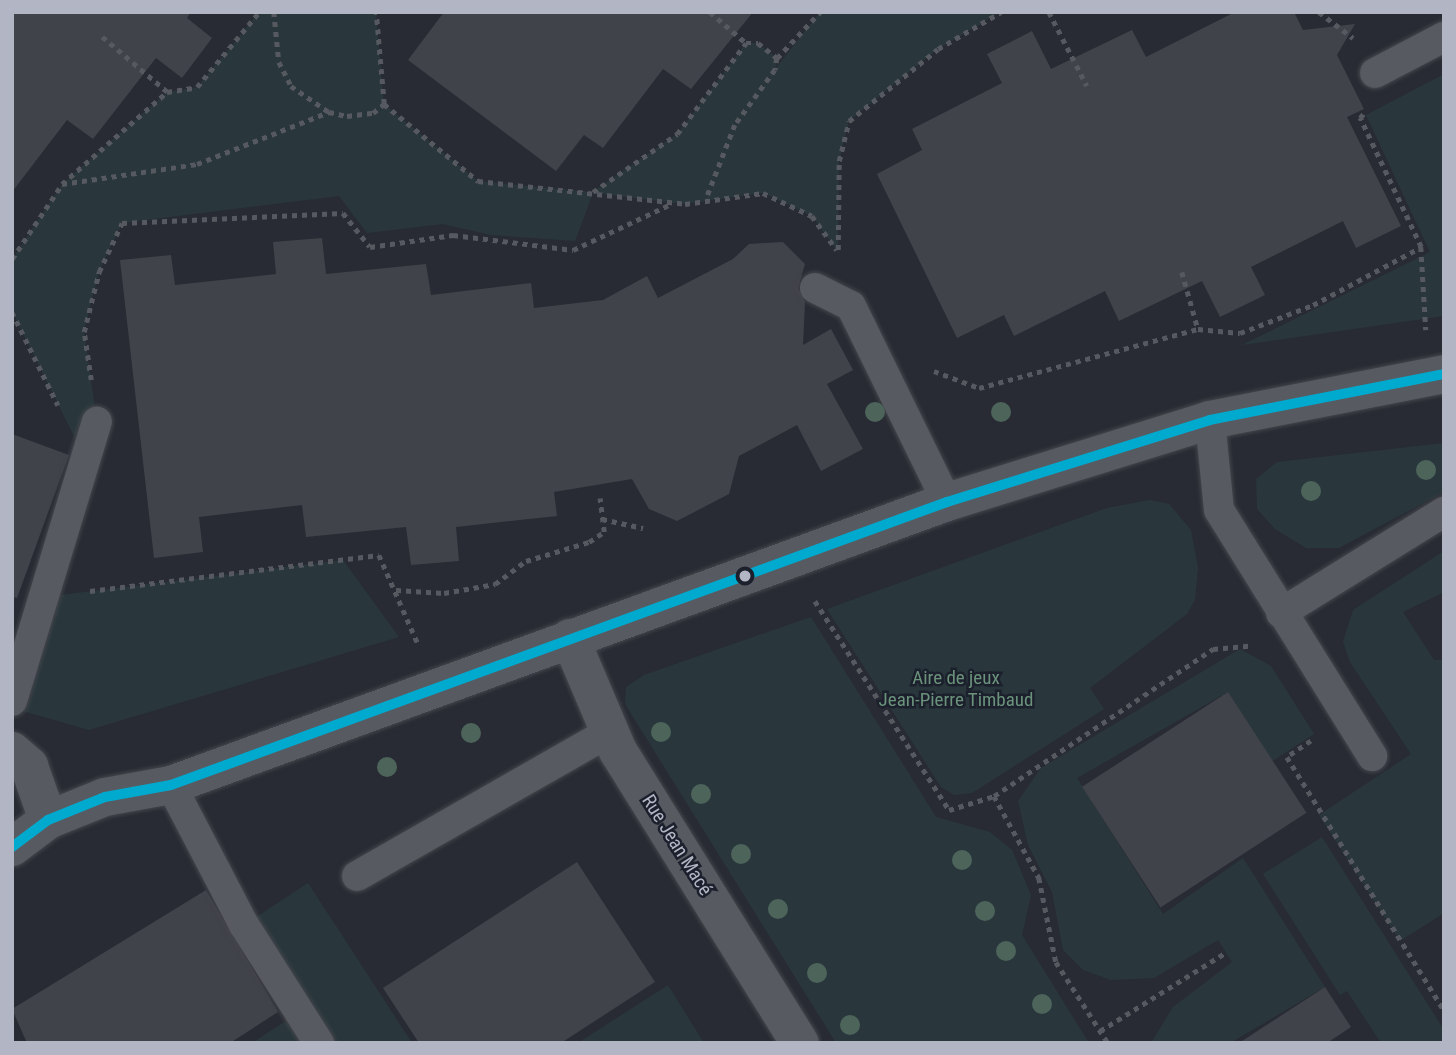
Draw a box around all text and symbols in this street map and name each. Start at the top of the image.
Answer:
unlabelled marker [738,569,752,583]
park label: Aire de jeux Jean-Pierre Timbaud [878,667,1034,711]
street label: Rue Jean Macé [637,790,717,900]

